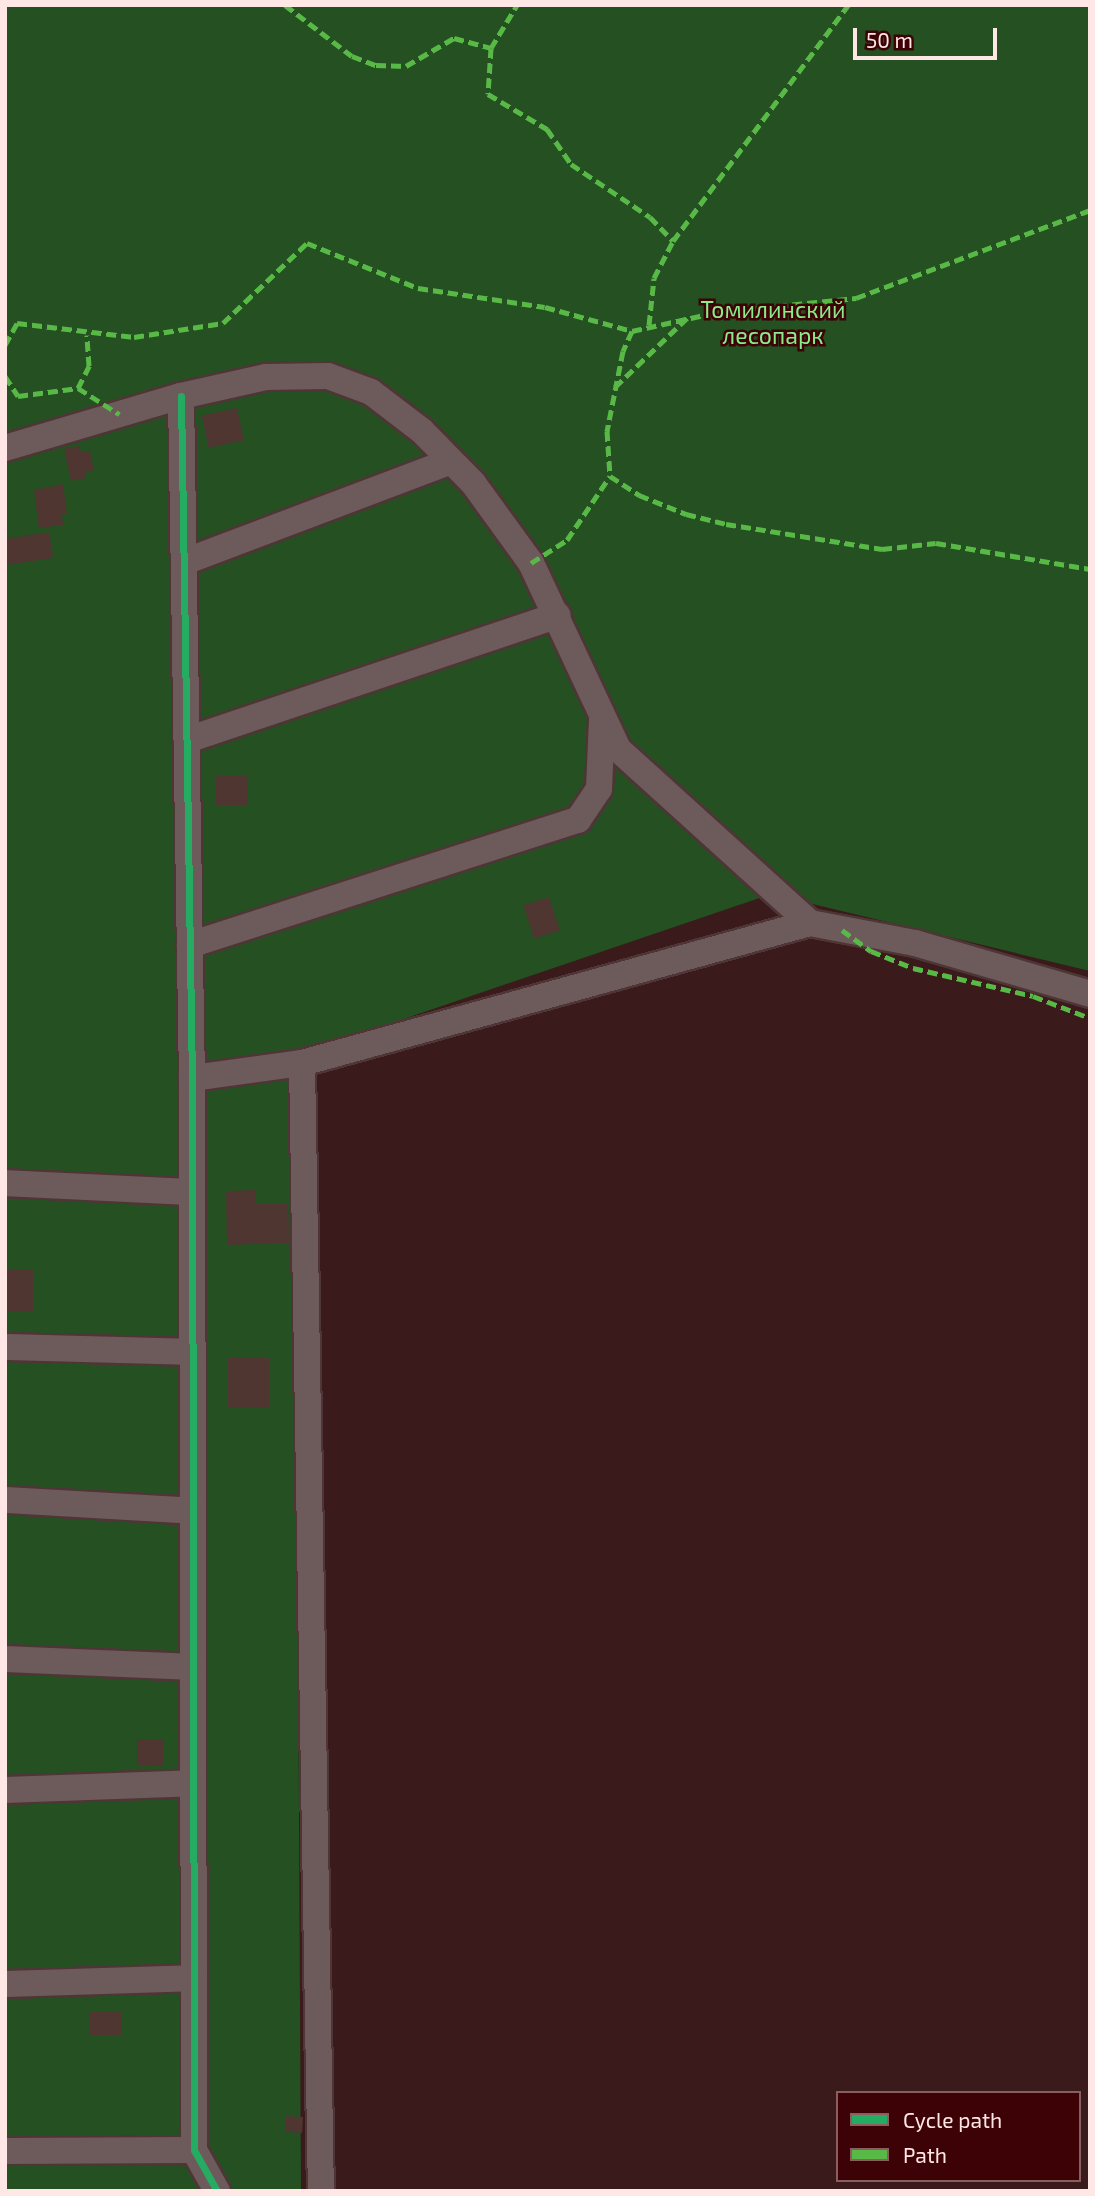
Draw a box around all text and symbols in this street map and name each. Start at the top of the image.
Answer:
scale bar [857,14,1000,58]
text: 50 m [866,27,913,52]
park label: Томилинский лесопарк [700,295,846,349]
legend [836,2091,1081,2182]
text: Cycle path [903,2107,1002,2132]
text: Path [903,2142,947,2167]

